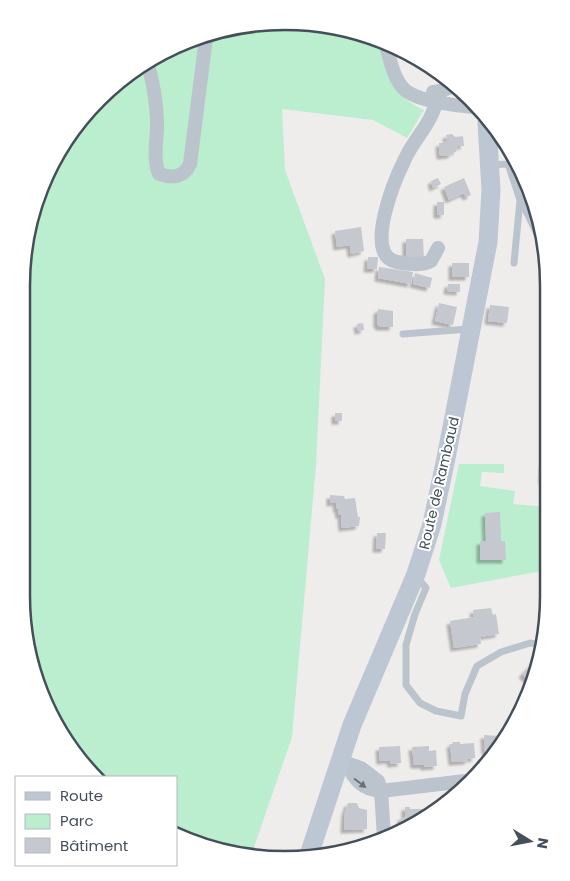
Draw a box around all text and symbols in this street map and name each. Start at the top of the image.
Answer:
street label: Route de Rambaud [414,415,464,551]
legend [15,776,178,866]
one-way arrow [353,778,367,788]
text: Route [60,785,103,806]
text: Parc [60,810,94,831]
north arrow [505,816,555,866]
text: Bâtiment [60,835,128,856]
text: N [532,836,554,850]

